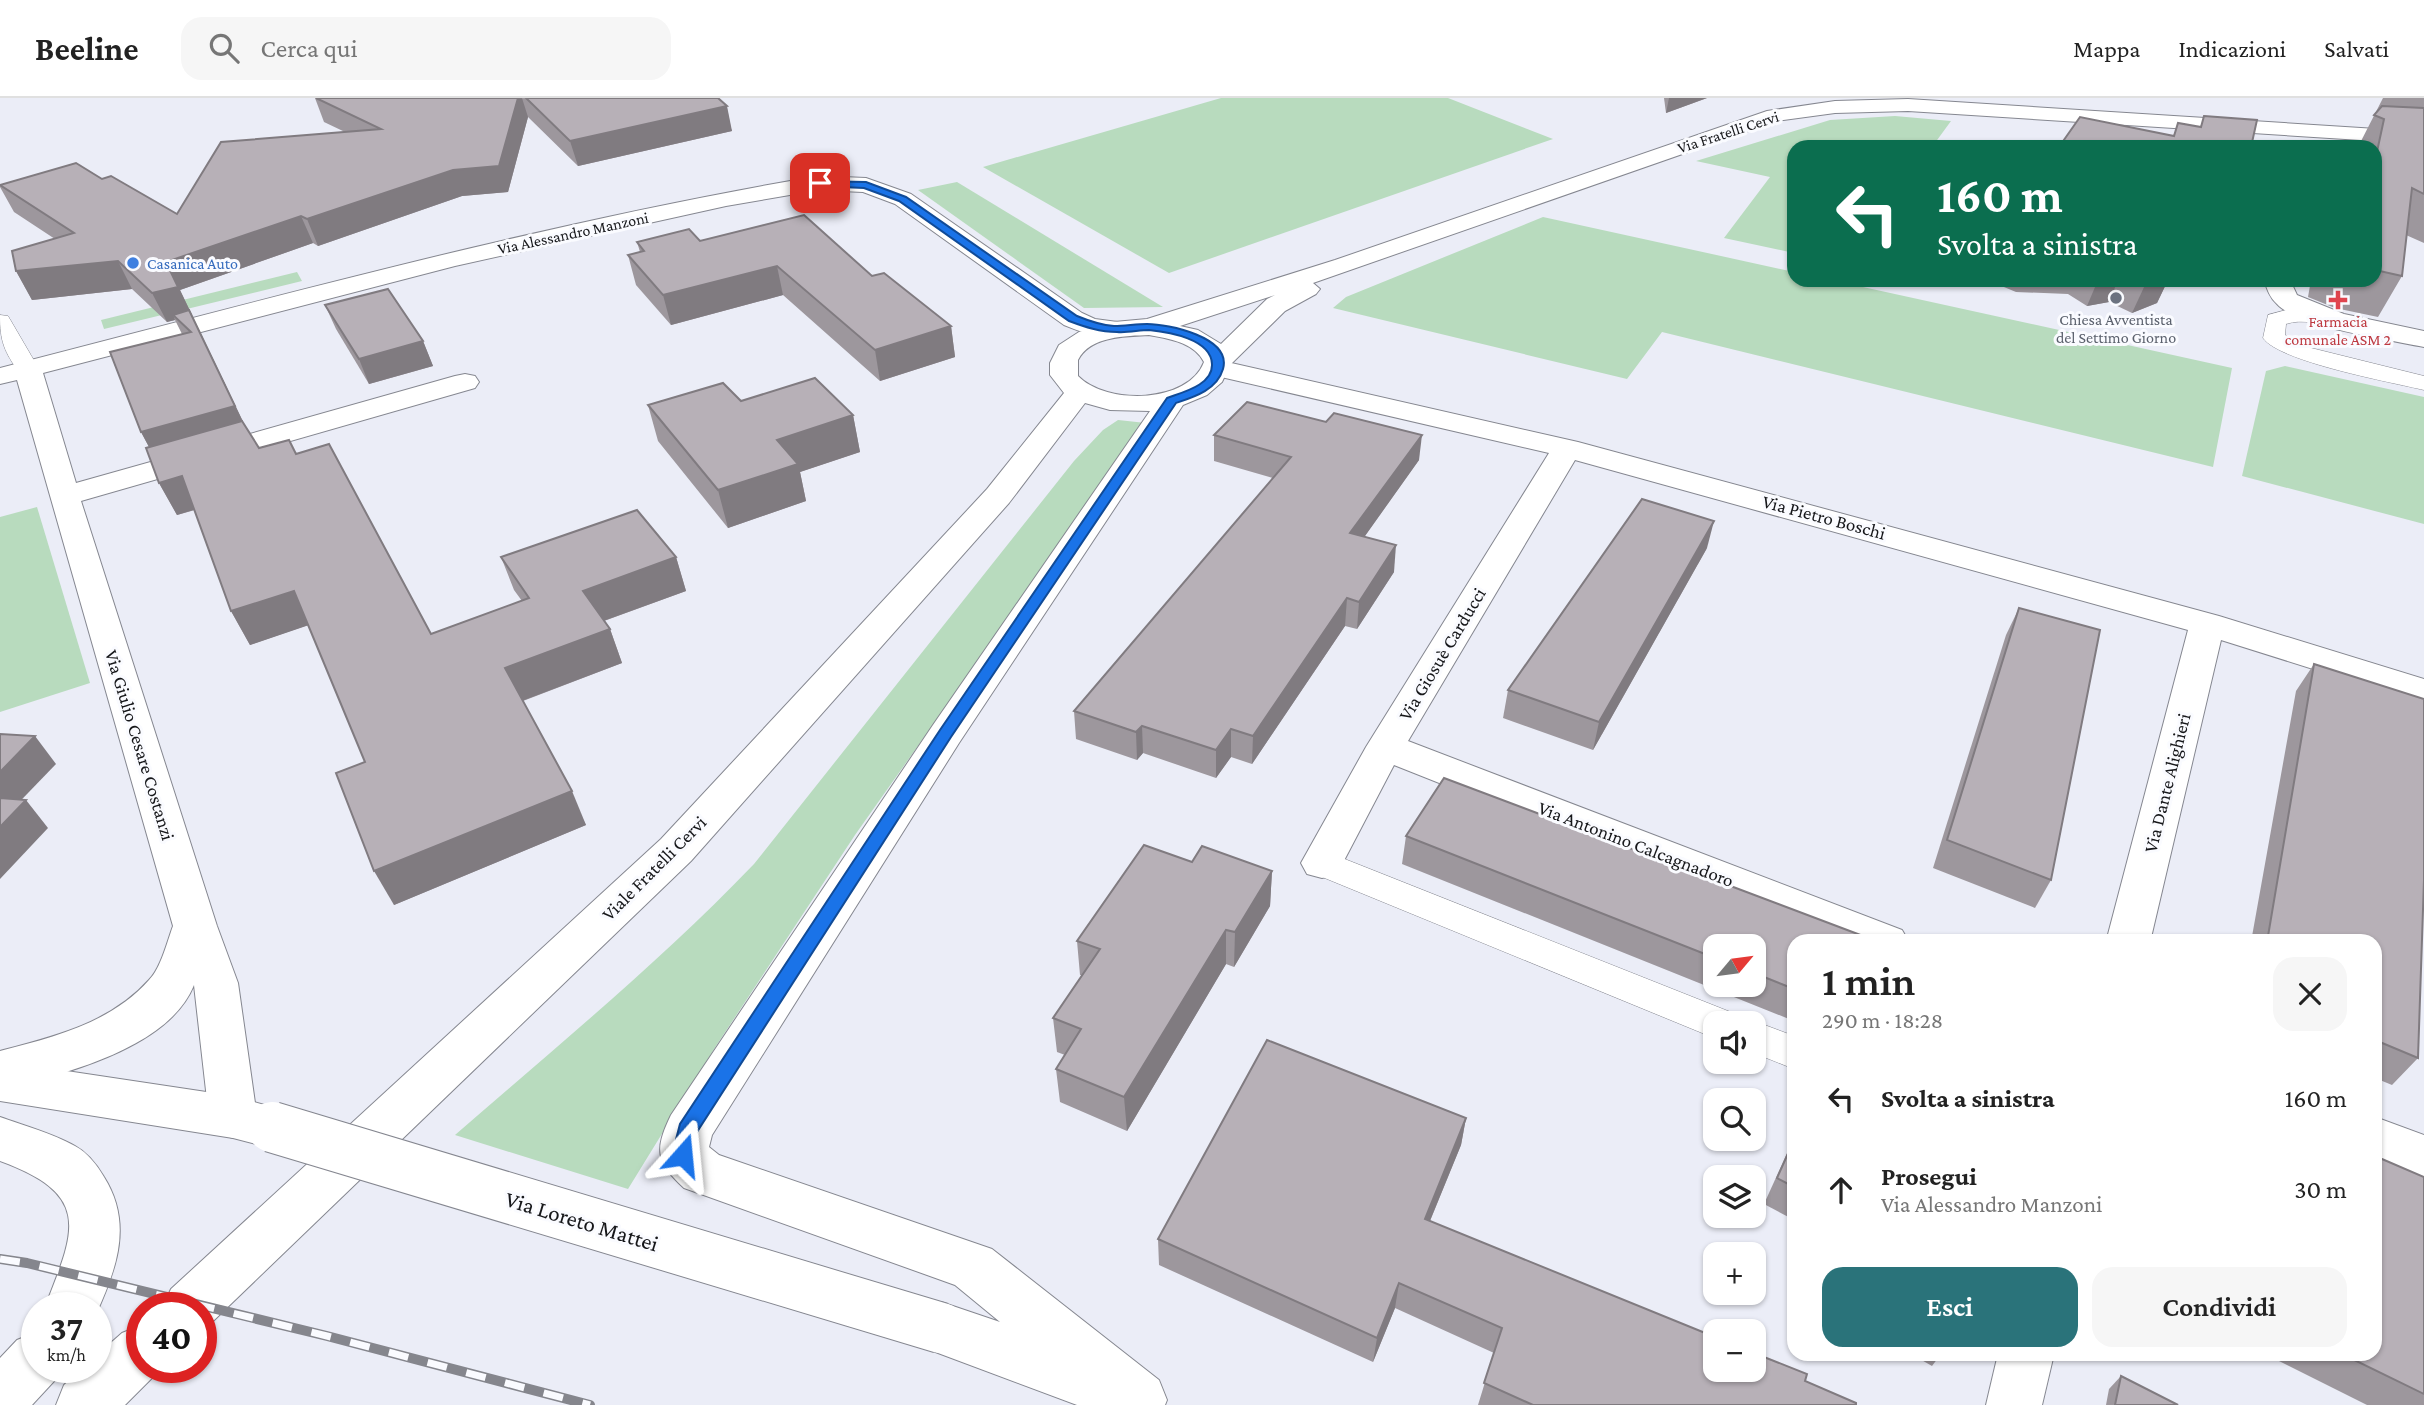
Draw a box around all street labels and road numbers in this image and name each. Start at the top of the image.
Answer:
street label: Via Fratelli Cervi [1675,108,1781,156]
street label: Via Alessandro Manzoni [496,209,650,257]
street label: Via Pietro Boschi [1760,490,1888,544]
street label: Via Giosuè Carducci [1394,584,1490,724]
street label: Via Giulio Cesare Costanzi [101,647,179,843]
street label: Via Dante Alighieri [2140,711,2194,855]
street label: Via Antonino Calcagnadoro [1535,797,1737,891]
street label: Viale Fratelli Cervi [598,812,710,924]
street label: Via Loreto Mattei [502,1185,662,1257]

